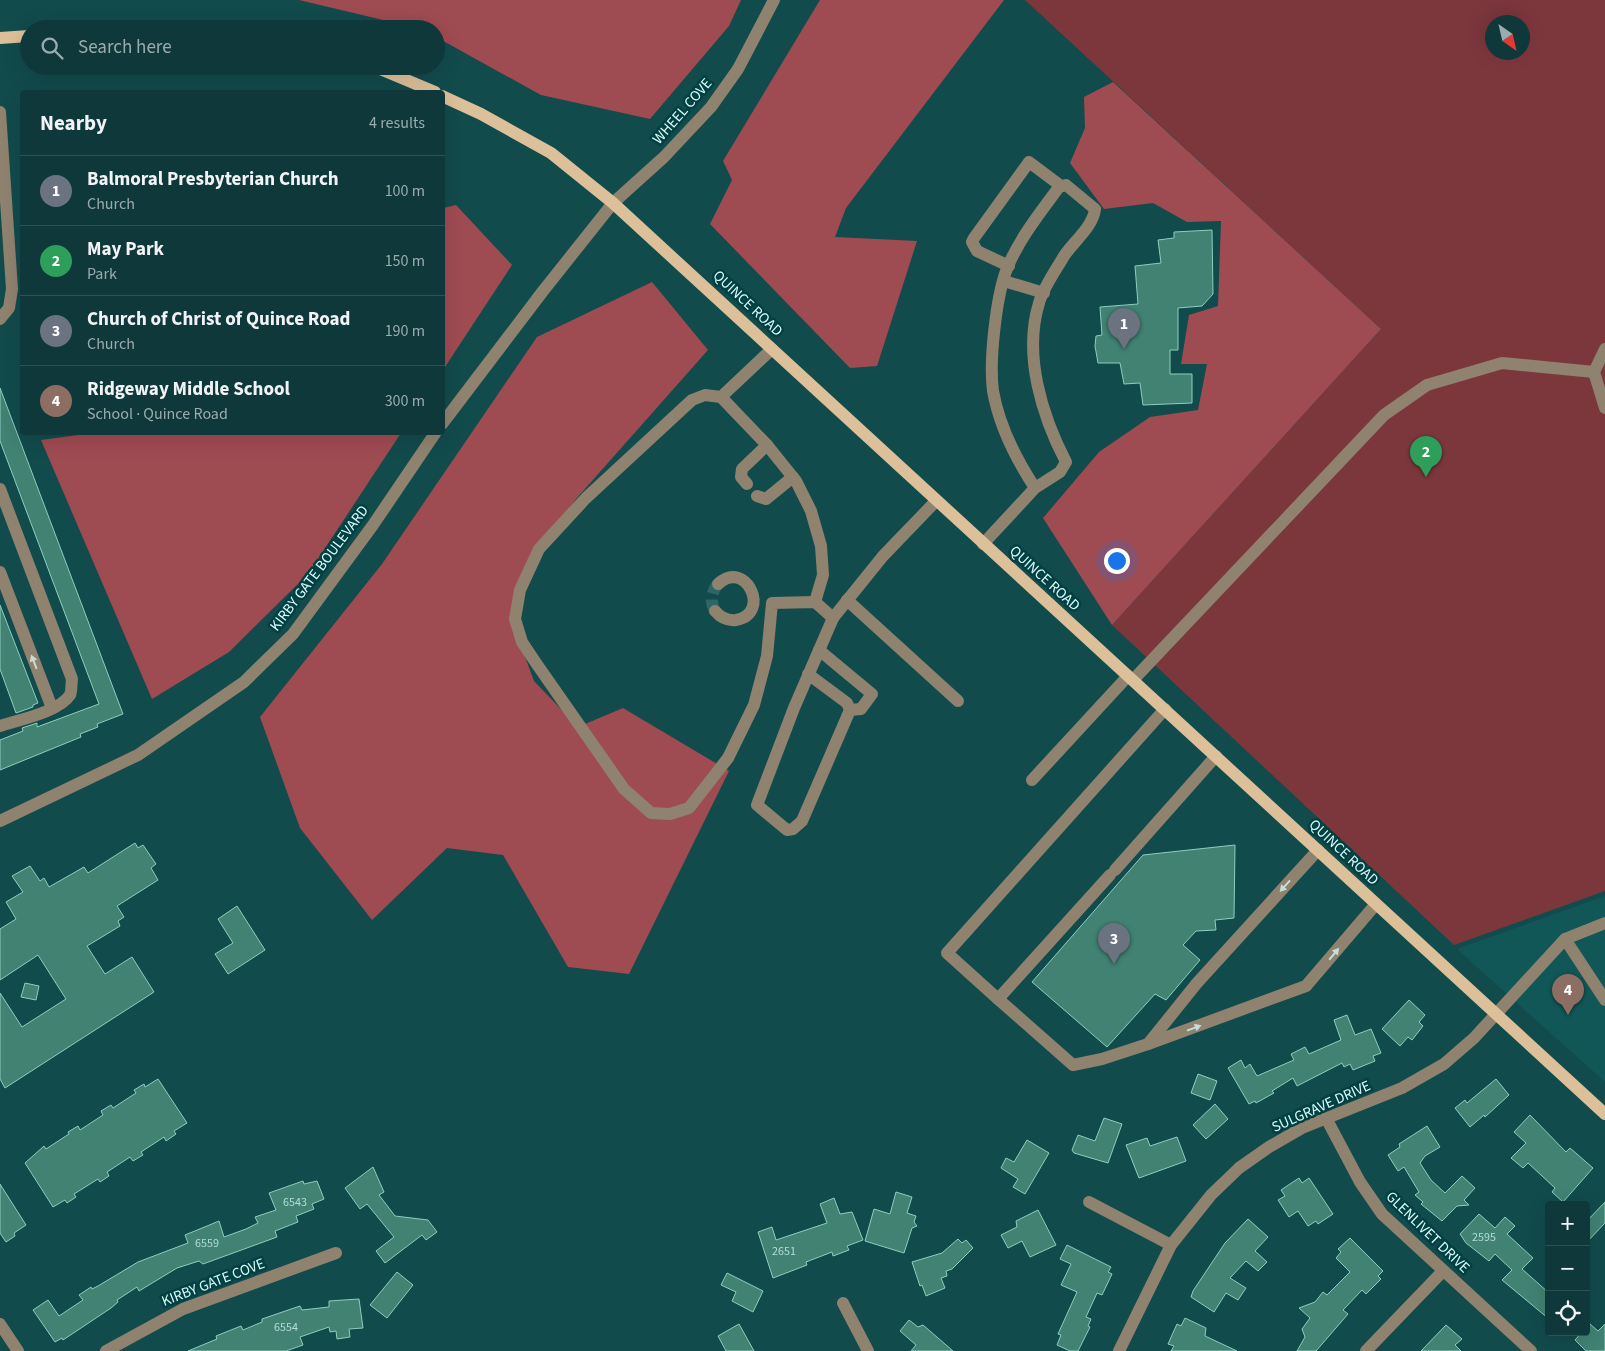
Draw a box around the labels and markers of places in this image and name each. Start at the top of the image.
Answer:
pin: 1 [1108,308,1140,349]
pin: 2 [1410,436,1442,477]
pin: 3 [1098,923,1130,964]
pin: 4 [1552,974,1584,1015]

